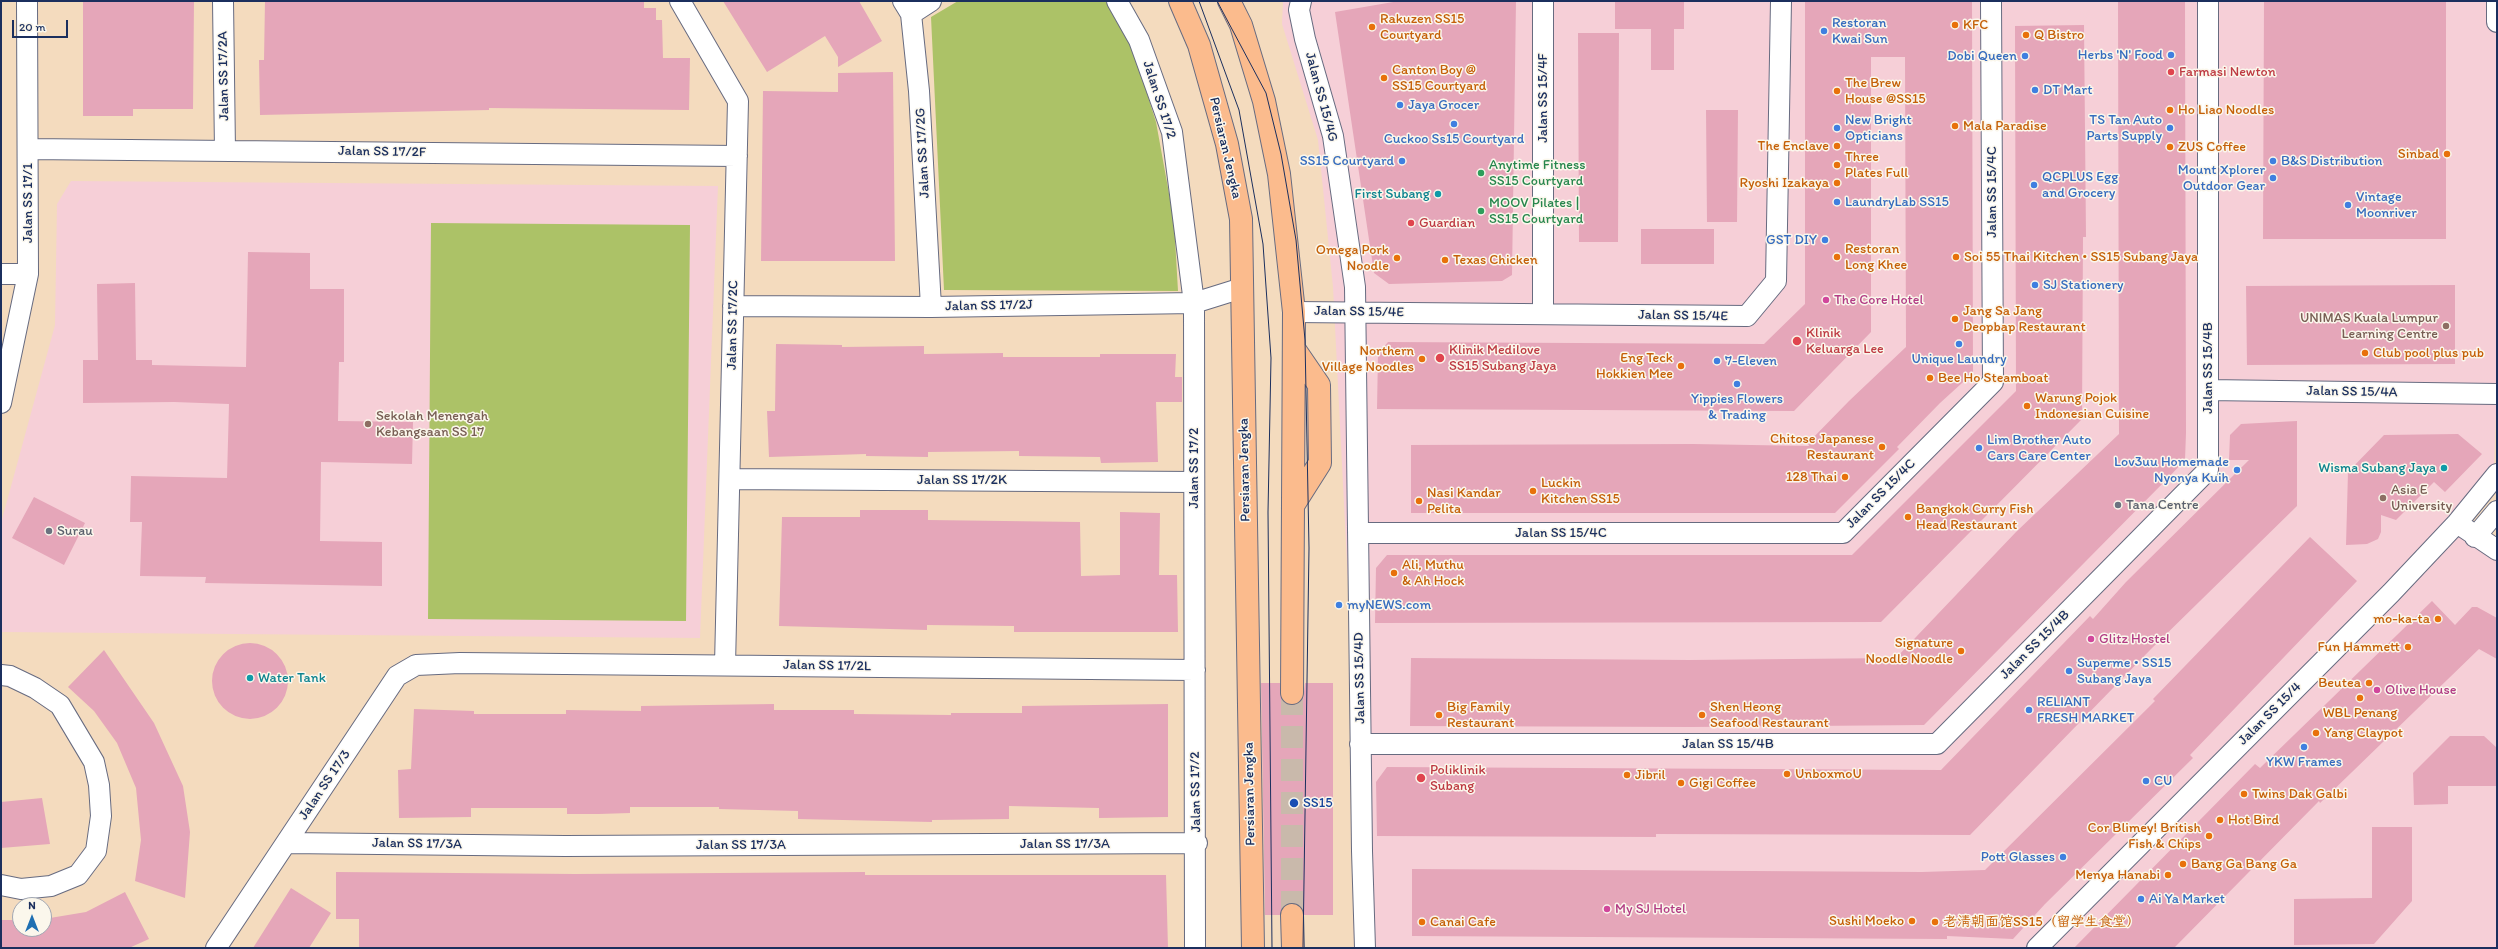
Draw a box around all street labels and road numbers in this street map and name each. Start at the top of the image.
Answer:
street label: Jalan SS 17/2A [215,31,233,121]
street label: Jalan SS 15/4G [1301,50,1341,144]
street label: Jalan SS 15/4F [1535,53,1551,143]
street label: Jalan SS 17/2 [1139,59,1179,141]
street label: Persiaran Jengka [1205,96,1245,200]
street label: Jalan SS 17/2G [912,107,934,199]
street label: Jalan SS 17/2F [338,143,426,161]
street label: Jalan SS 15/4C [1984,146,2000,238]
street label: Jalan SS 17/1 [20,163,36,243]
street label: Jalan SS 17/2C [724,280,742,370]
street label: Jalan SS 17/2J [945,297,1033,315]
street label: Jalan SS 15/4E [1314,303,1404,321]
street label: Jalan SS 15/4E [1638,307,1728,325]
street label: Jalan SS 15/4B [2200,322,2216,414]
street label: Jalan SS 15/4A [2306,383,2398,401]
street label: Persiaran Jengka [1236,418,1254,522]
street label: Jalan SS 17/2 [1186,428,1202,508]
street label: Jalan SS 15/4C [1843,456,1919,532]
street label: Jalan SS 17/2K [917,472,1007,488]
street label: Jalan SS 15/4C [1515,525,1607,541]
street label: Jalan SS 15/4B [1997,607,2073,683]
street label: Jalan SS 15/4D [1351,632,1369,724]
street label: Jalan SS 17/2L [783,657,871,675]
street label: Jalan SS 15/4 [2235,679,2305,749]
street label: Jalan SS 15/4B [1682,736,1774,752]
street label: Persiaran Jengka [1241,742,1259,846]
street label: Jalan SS 17/3 [295,747,355,823]
street label: Jalan SS 17/2 [1187,751,1205,833]
street label: Jalan SS 17/3A [372,835,462,853]
street label: Jalan SS 17/3A [1020,836,1110,852]
street label: Jalan SS 17/3A [696,837,786,853]

